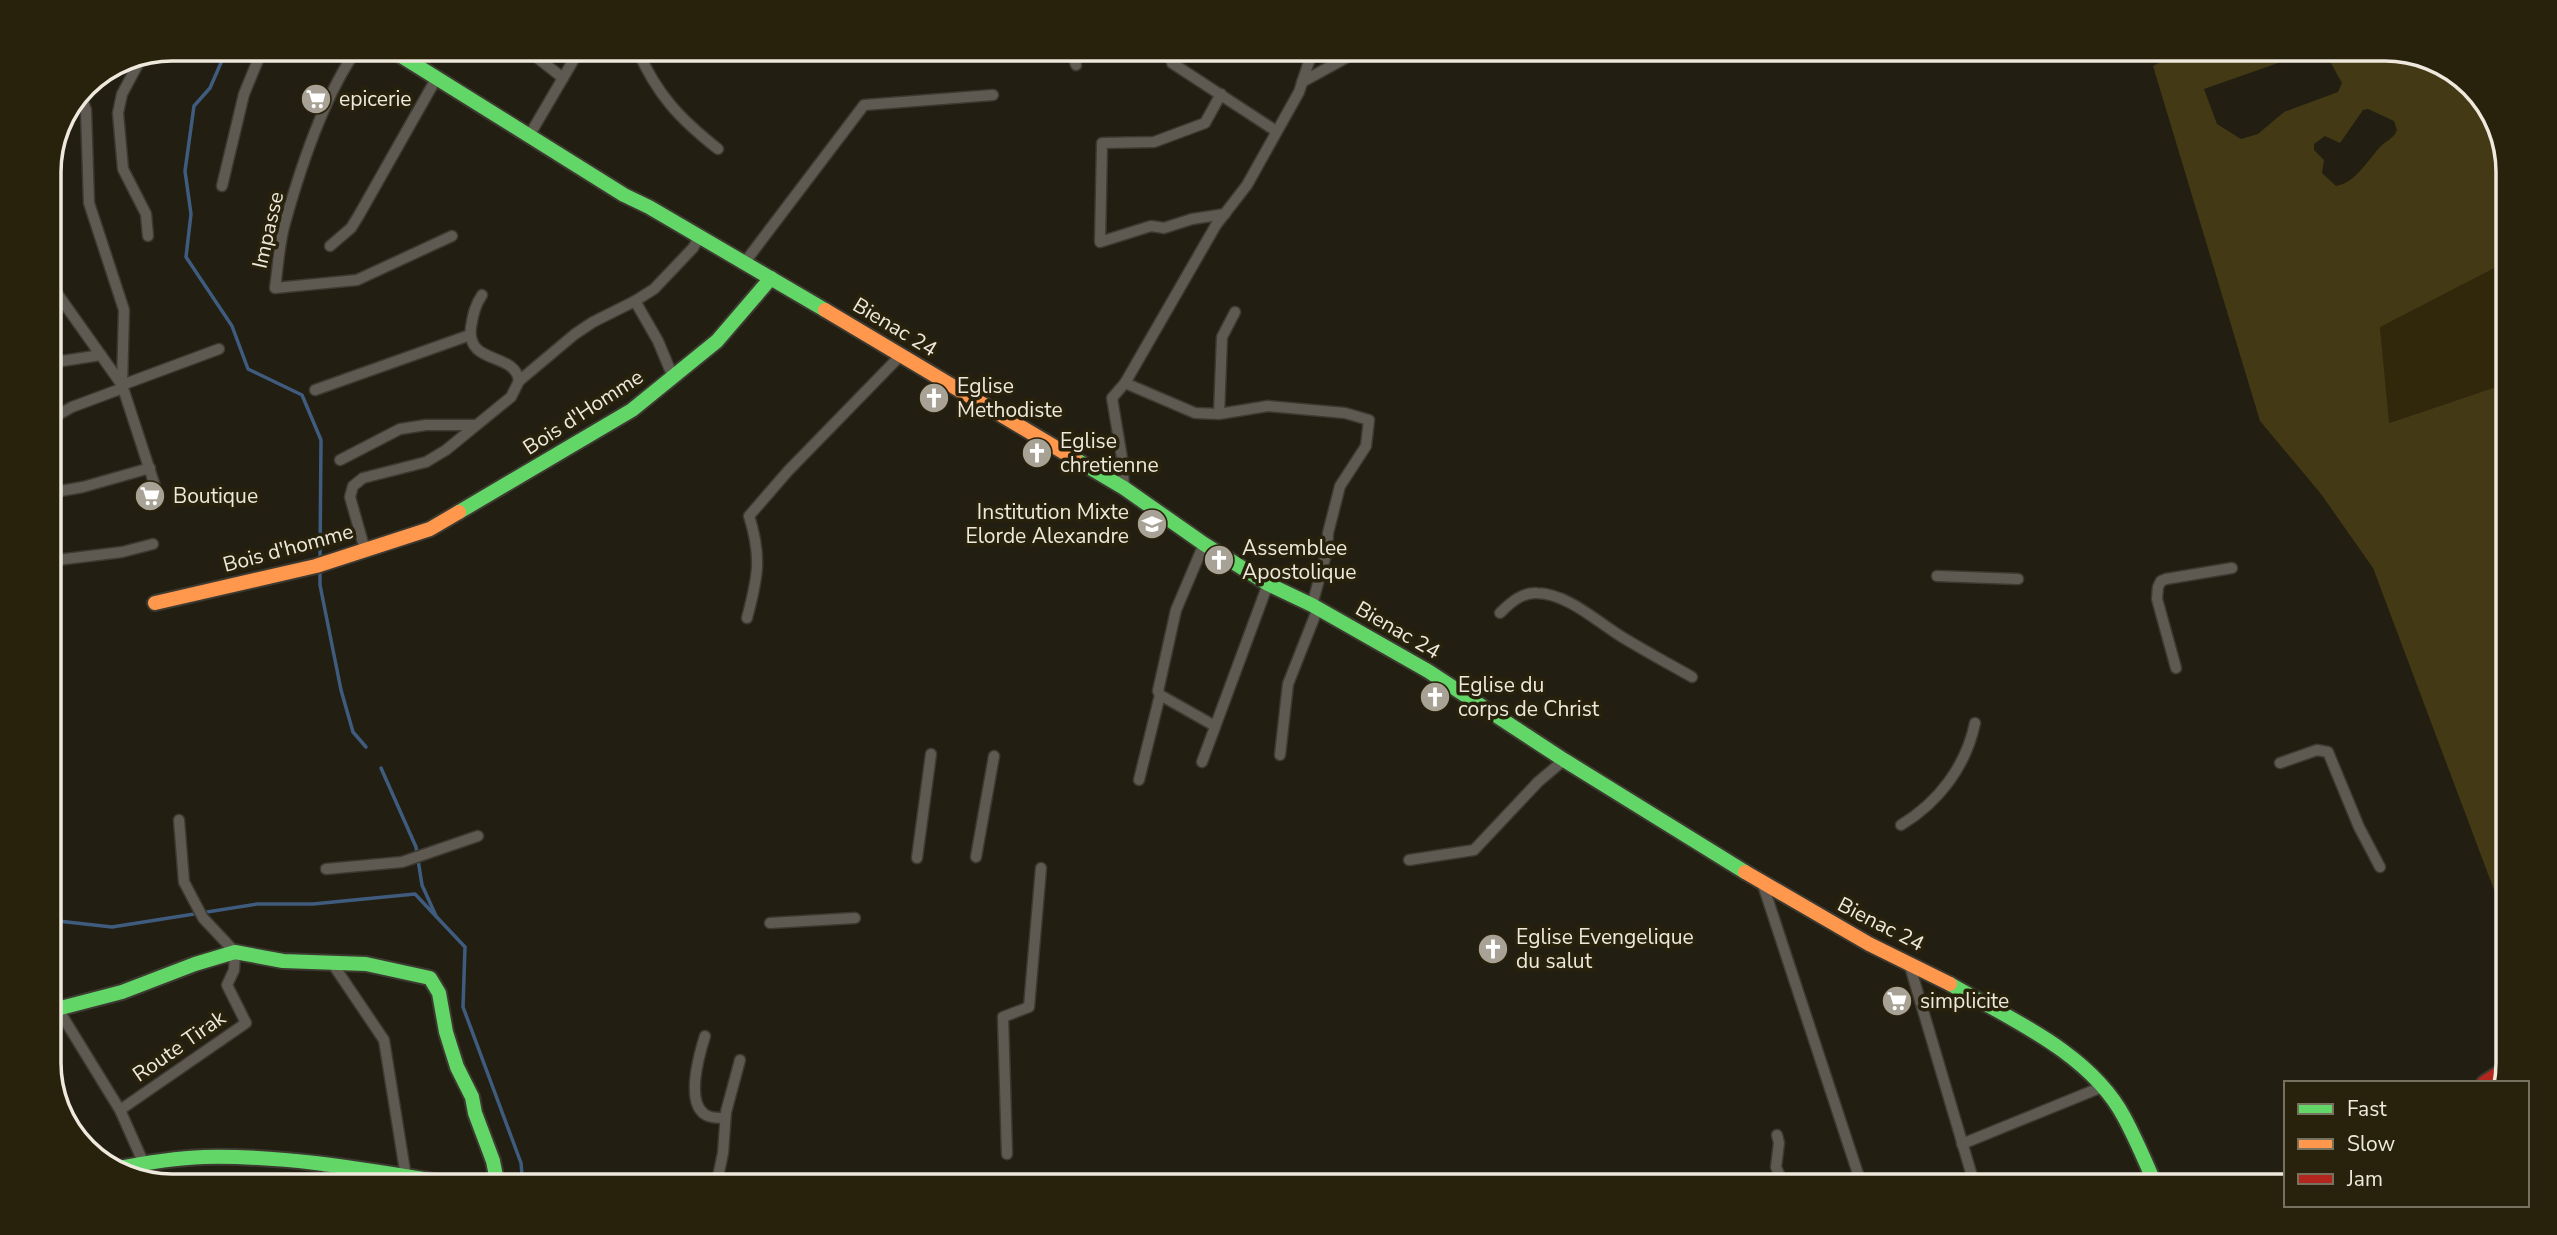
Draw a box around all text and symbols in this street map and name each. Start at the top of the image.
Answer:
supermarket icon: epicerie [299,82,333,116]
place label: epicerie [339,85,412,113]
street label: Impasse [246,189,290,271]
street label: Bienac 24 [848,291,942,363]
street label: Bois d'Homme [518,363,648,461]
place label: Eglise Methodiste [957,372,1063,424]
church icon: Eglise Methodiste [917,381,951,415]
place label: Eglise chretienne [1060,427,1159,479]
church icon: Eglise chretienne [1020,436,1054,470]
supermarket icon: Boutique [133,479,167,513]
place label: Boutique [173,482,258,510]
place label: Institution Mixte Elorde Alexandre [965,498,1129,550]
school or university icon: Institution Mixte Elorde Alexandre [1135,507,1169,541]
street label: Bois d'homme [220,517,356,579]
place label: Assemblee Apostolique [1242,534,1356,586]
church icon: Assemblee Apostolique [1202,543,1236,577]
street label: Bienac 24 [1350,594,1446,666]
place label: Eglise du corps de Christ [1458,671,1600,723]
church icon: Eglise du corps de Christ [1418,680,1452,714]
street label: Bienac 24 [1833,890,1929,958]
place label: Eglise Evengelique du salut [1516,923,1694,975]
church icon: Eglise Evengelique du salut [1476,932,1510,966]
supermarket icon: simplicite [1880,984,1914,1018]
place label: simplicite [1920,987,2009,1015]
street label: Route Tirak [127,1003,232,1088]
legend [2284,1081,2529,1207]
text: Fast [2347,1095,2387,1123]
text: Slow [2347,1130,2396,1158]
text: Jam [2346,1165,2383,1193]

